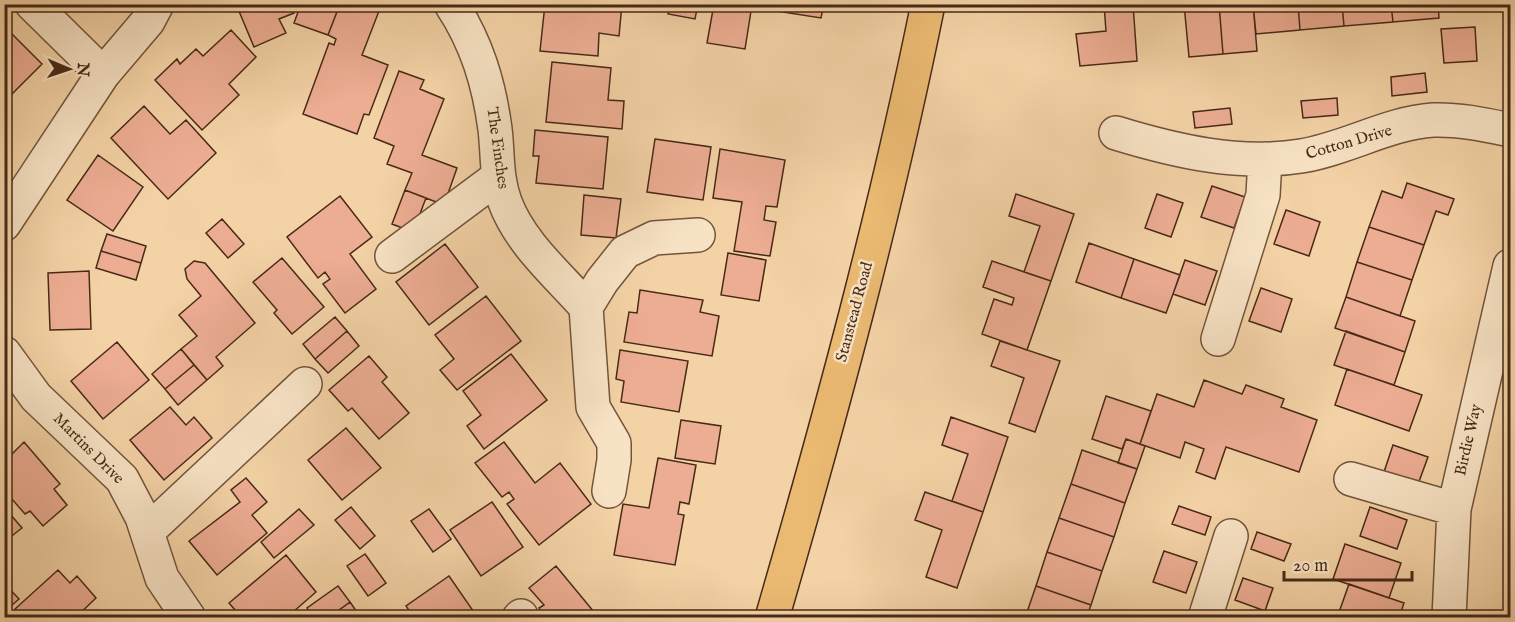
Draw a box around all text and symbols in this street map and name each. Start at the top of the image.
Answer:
north arrow [39,39,99,99]
text: N [72,61,92,77]
street label: The Finches [481,106,513,191]
street label: Cotton Drive [1304,121,1394,165]
street label: Stanstead Road [832,259,878,364]
street label: Birdie Way [1451,402,1487,478]
street label: Martins Drive [48,409,128,489]
scale bar [1284,544,1412,582]
text: 20 m [1293,555,1328,578]

